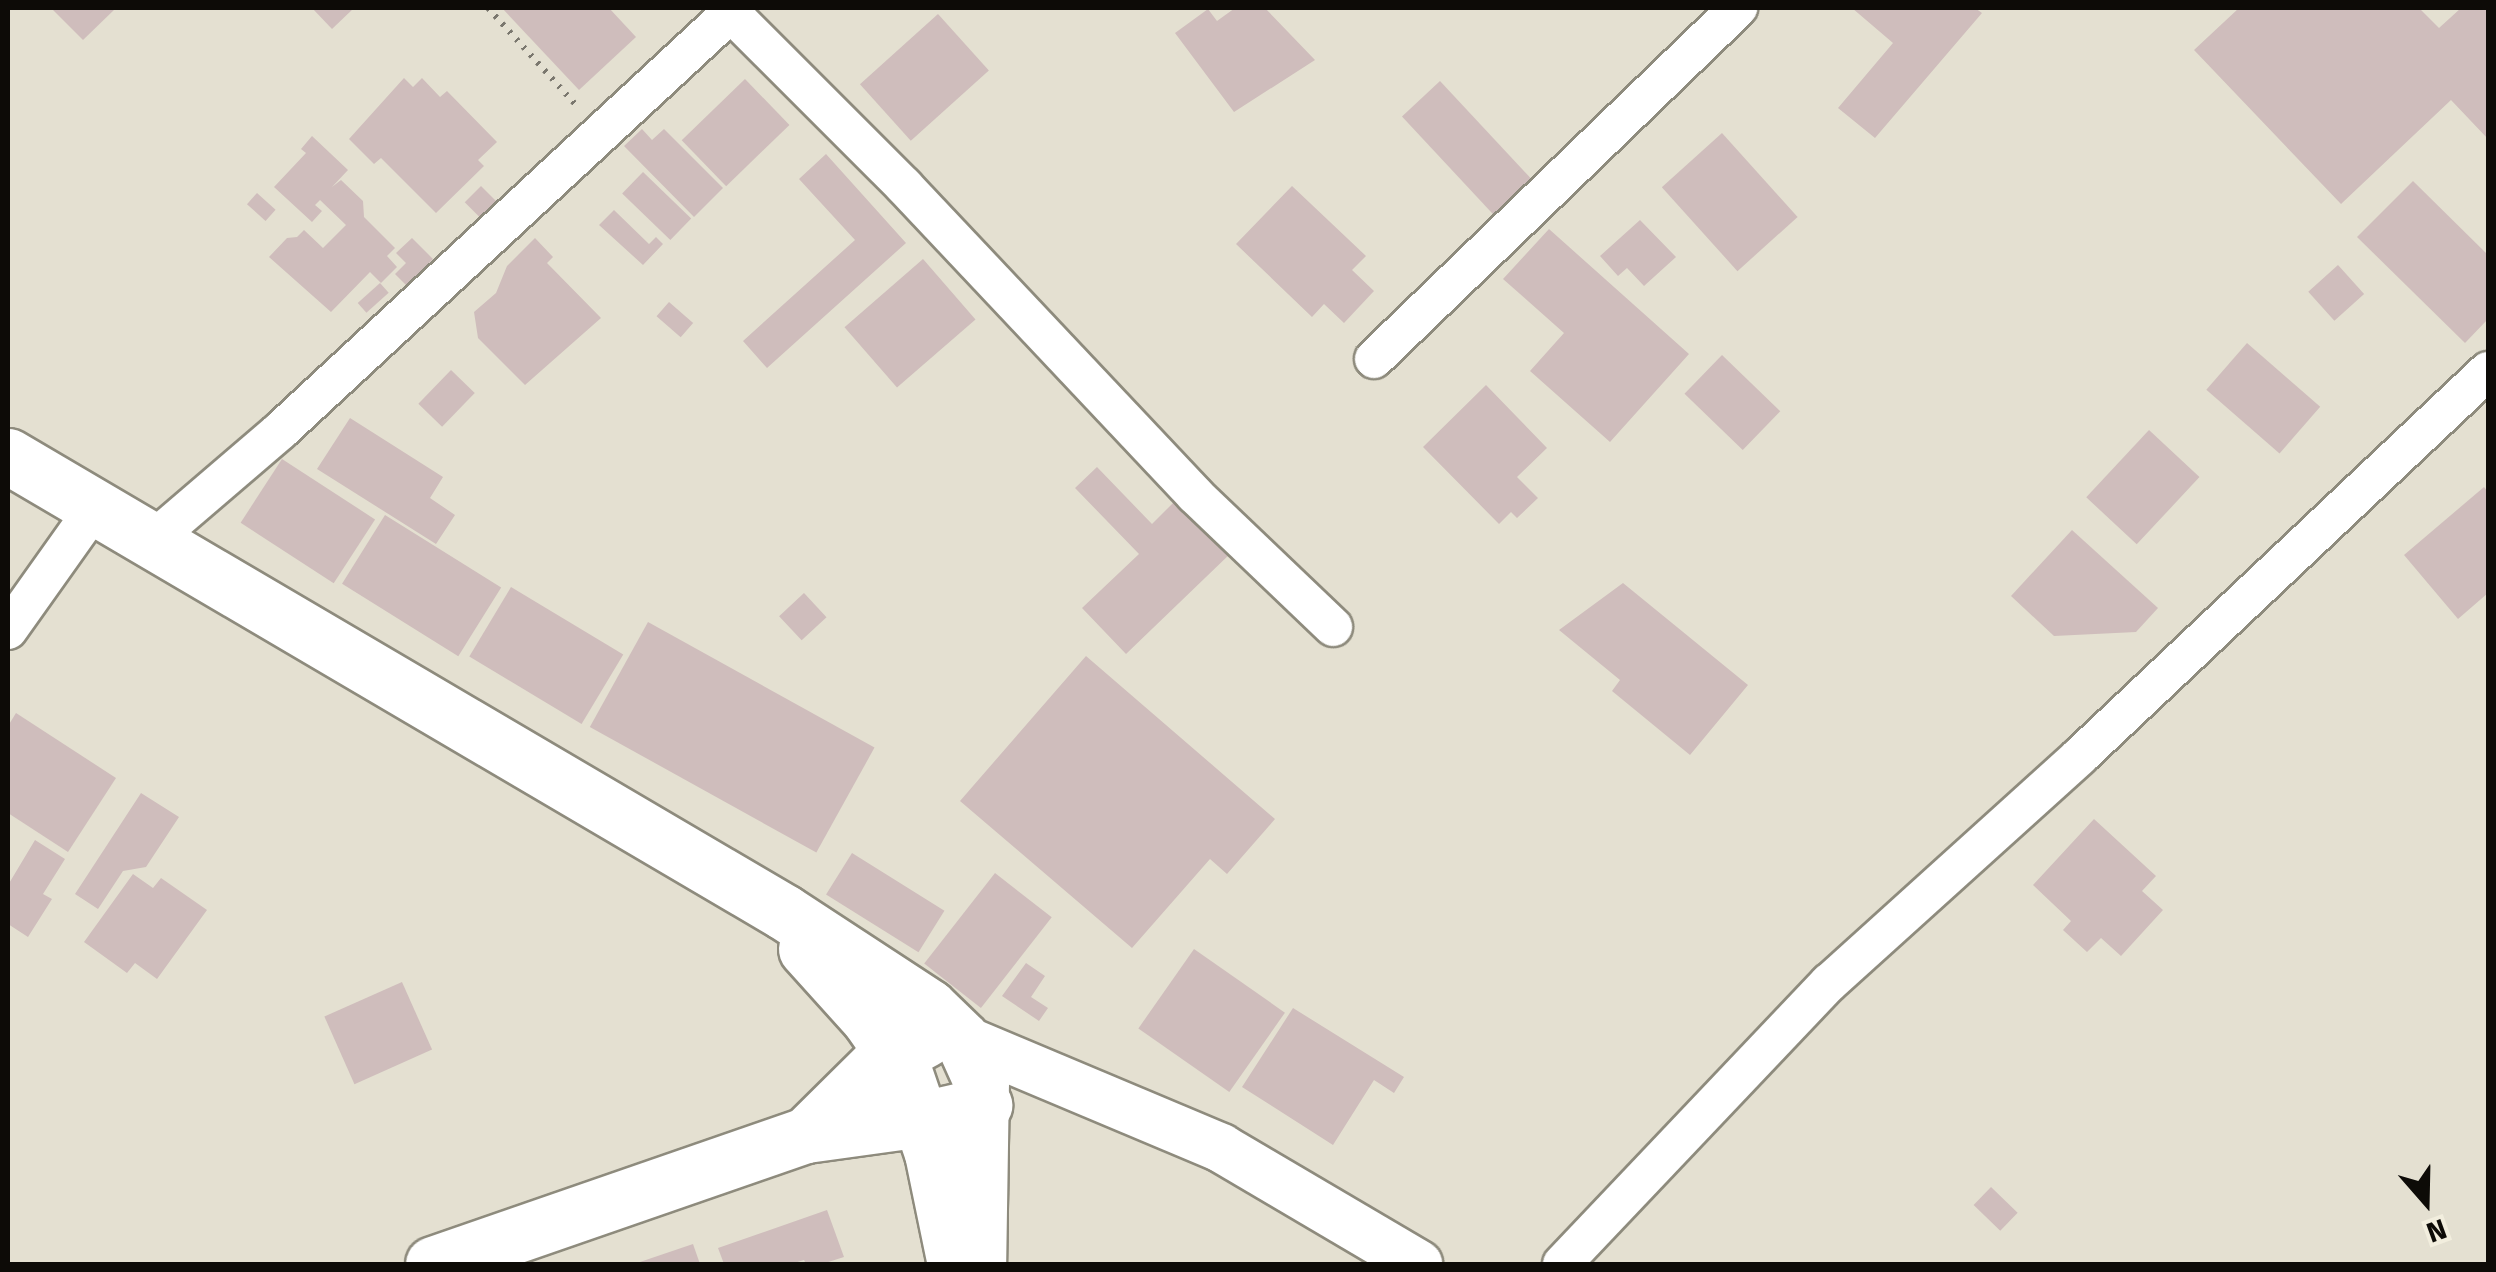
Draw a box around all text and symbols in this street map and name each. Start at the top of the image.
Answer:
north arrow [2376,1152,2476,1252]
text: N [2422,1212,2451,1249]

